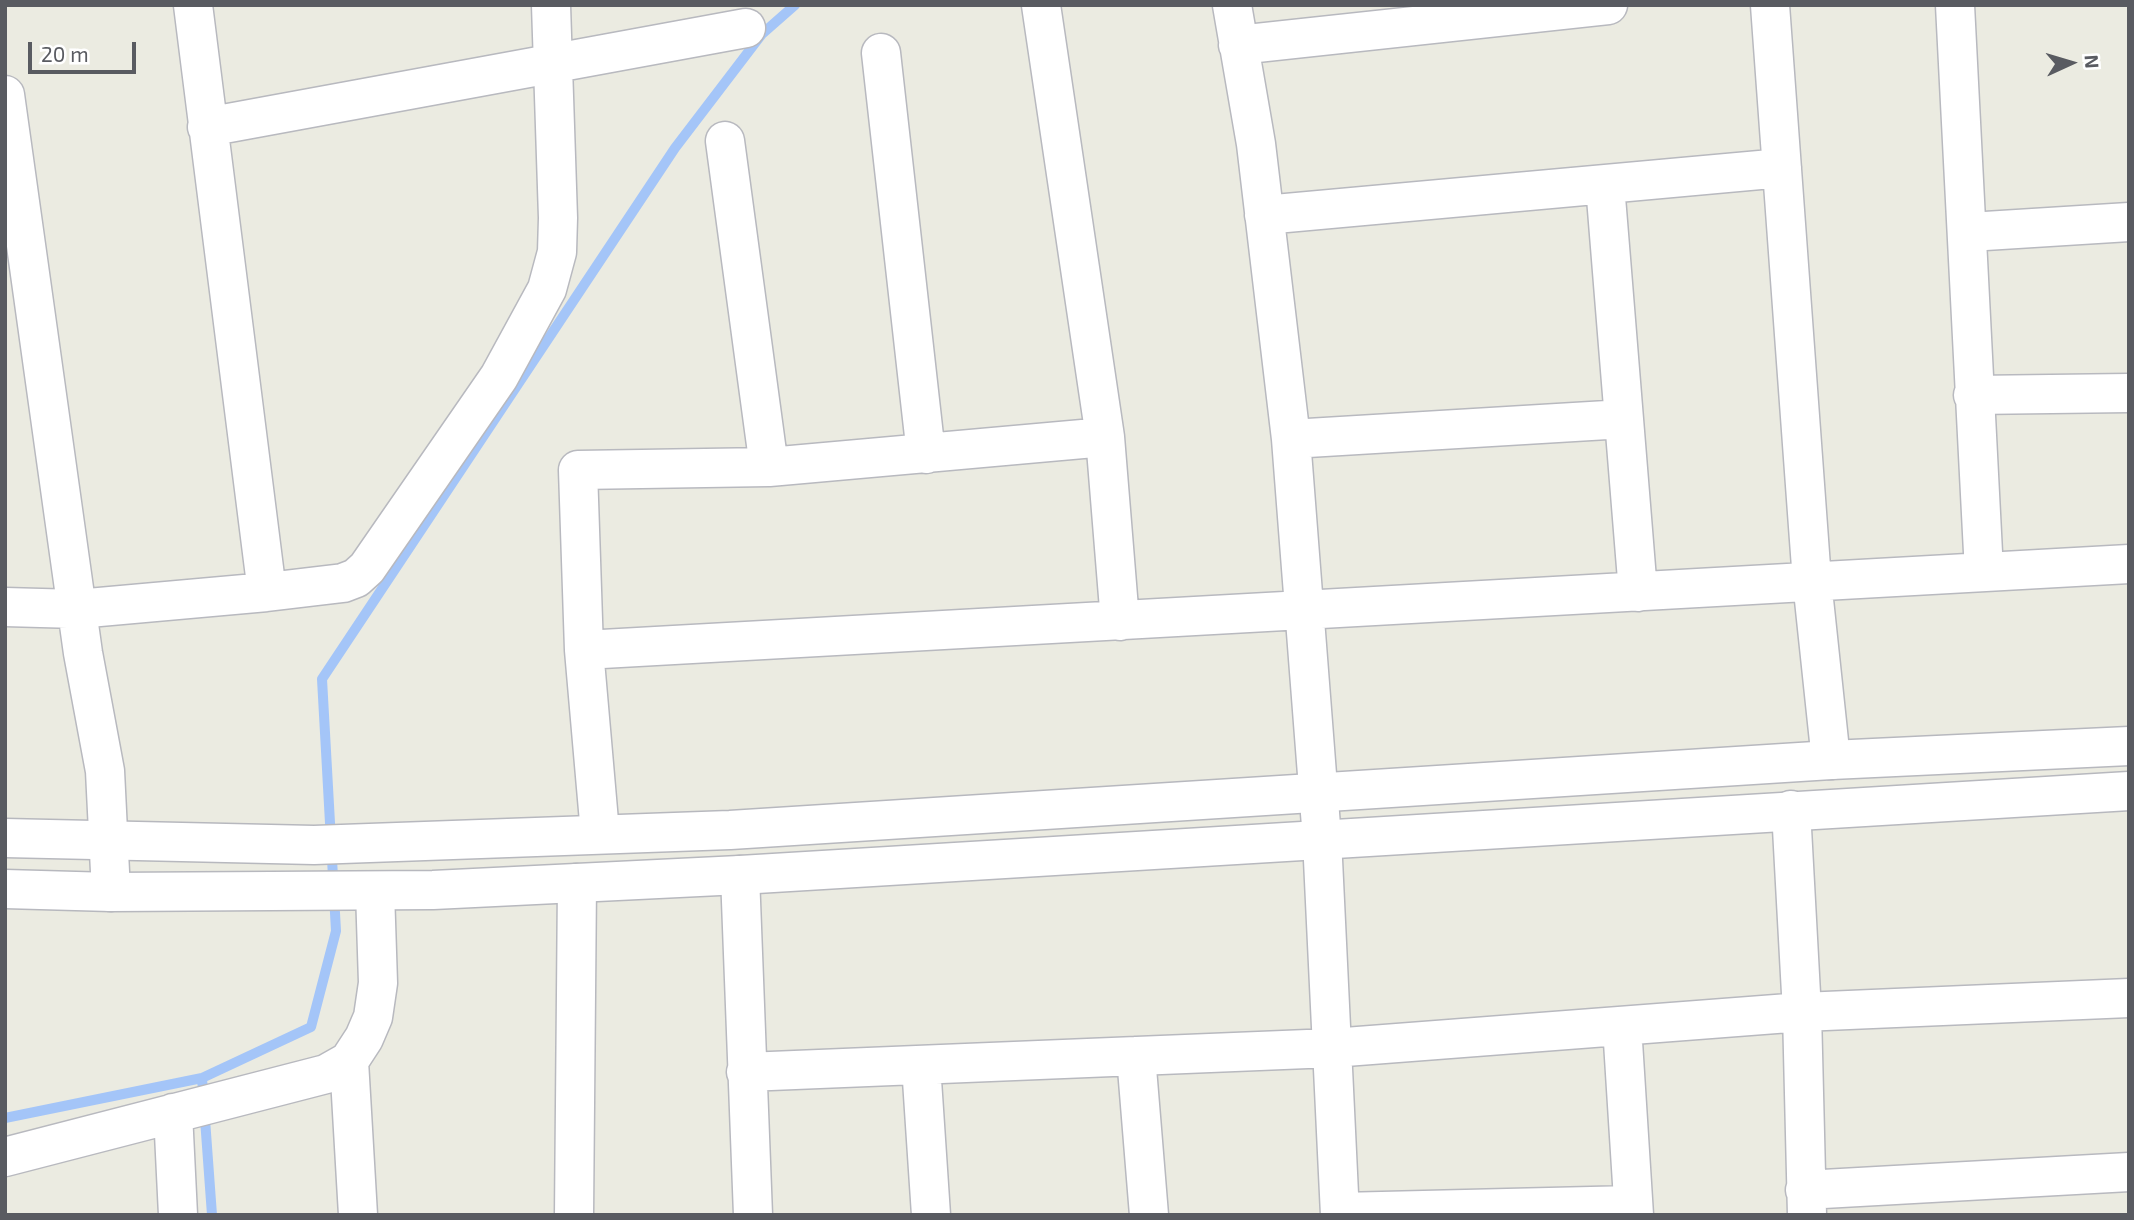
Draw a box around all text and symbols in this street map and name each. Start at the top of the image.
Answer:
scale bar [32,28,140,72]
north arrow [2036,28,2106,98]
text: 20 m [41,41,89,66]
text: N [2080,54,2104,69]

